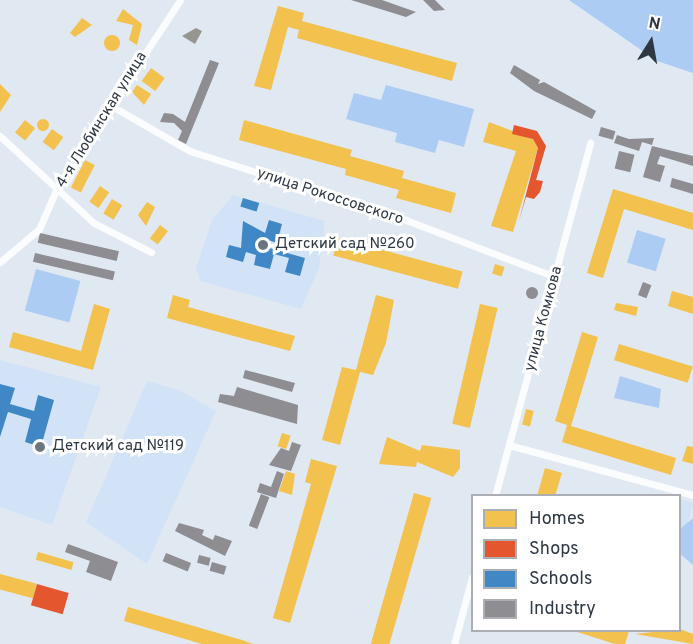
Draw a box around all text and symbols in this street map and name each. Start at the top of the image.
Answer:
north arrow [621,12,681,72]
text: N [647,13,662,35]
street label: 4-я Любинская улица [53,49,151,191]
street label: улица Рокоссовского [255,165,405,229]
place label: Детский сад №260 [275,236,415,254]
marker: Детский сад №260 [256,238,270,252]
street label: улица Комкова [521,264,567,374]
place label: Детский сад №119 [52,438,184,456]
marker: Детский сад №119 [33,440,47,454]
legend [471,494,681,632]
text: Homes [529,508,585,531]
text: Shops [529,538,579,561]
text: Schools [529,568,592,591]
text: Industry [529,598,596,621]

